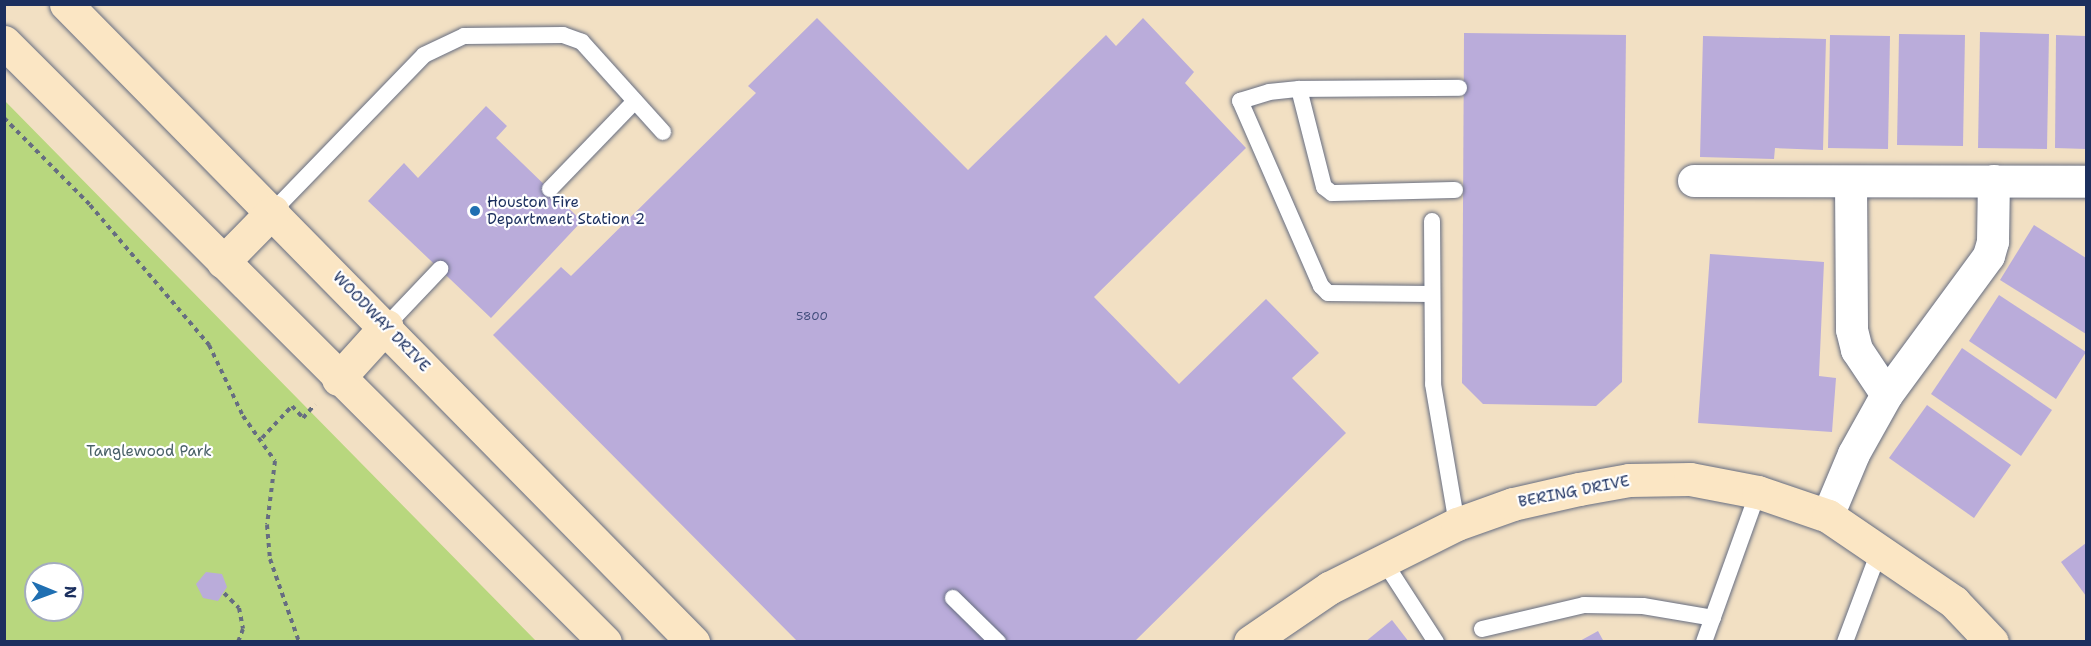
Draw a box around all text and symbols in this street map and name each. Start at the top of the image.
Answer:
place label: Houston Fire Department Station 2 [487,193,645,228]
marker: Houston Fire Department Station 2 [468,204,482,218]
street label: WOODWAY DRIVE [329,268,433,376]
house number: 5800 [796,310,828,324]
park label: Tanglewood Park [86,443,212,461]
street label: BERING DRIVE [1517,472,1631,512]
north arrow [24,562,84,622]
text: N [60,586,81,599]

